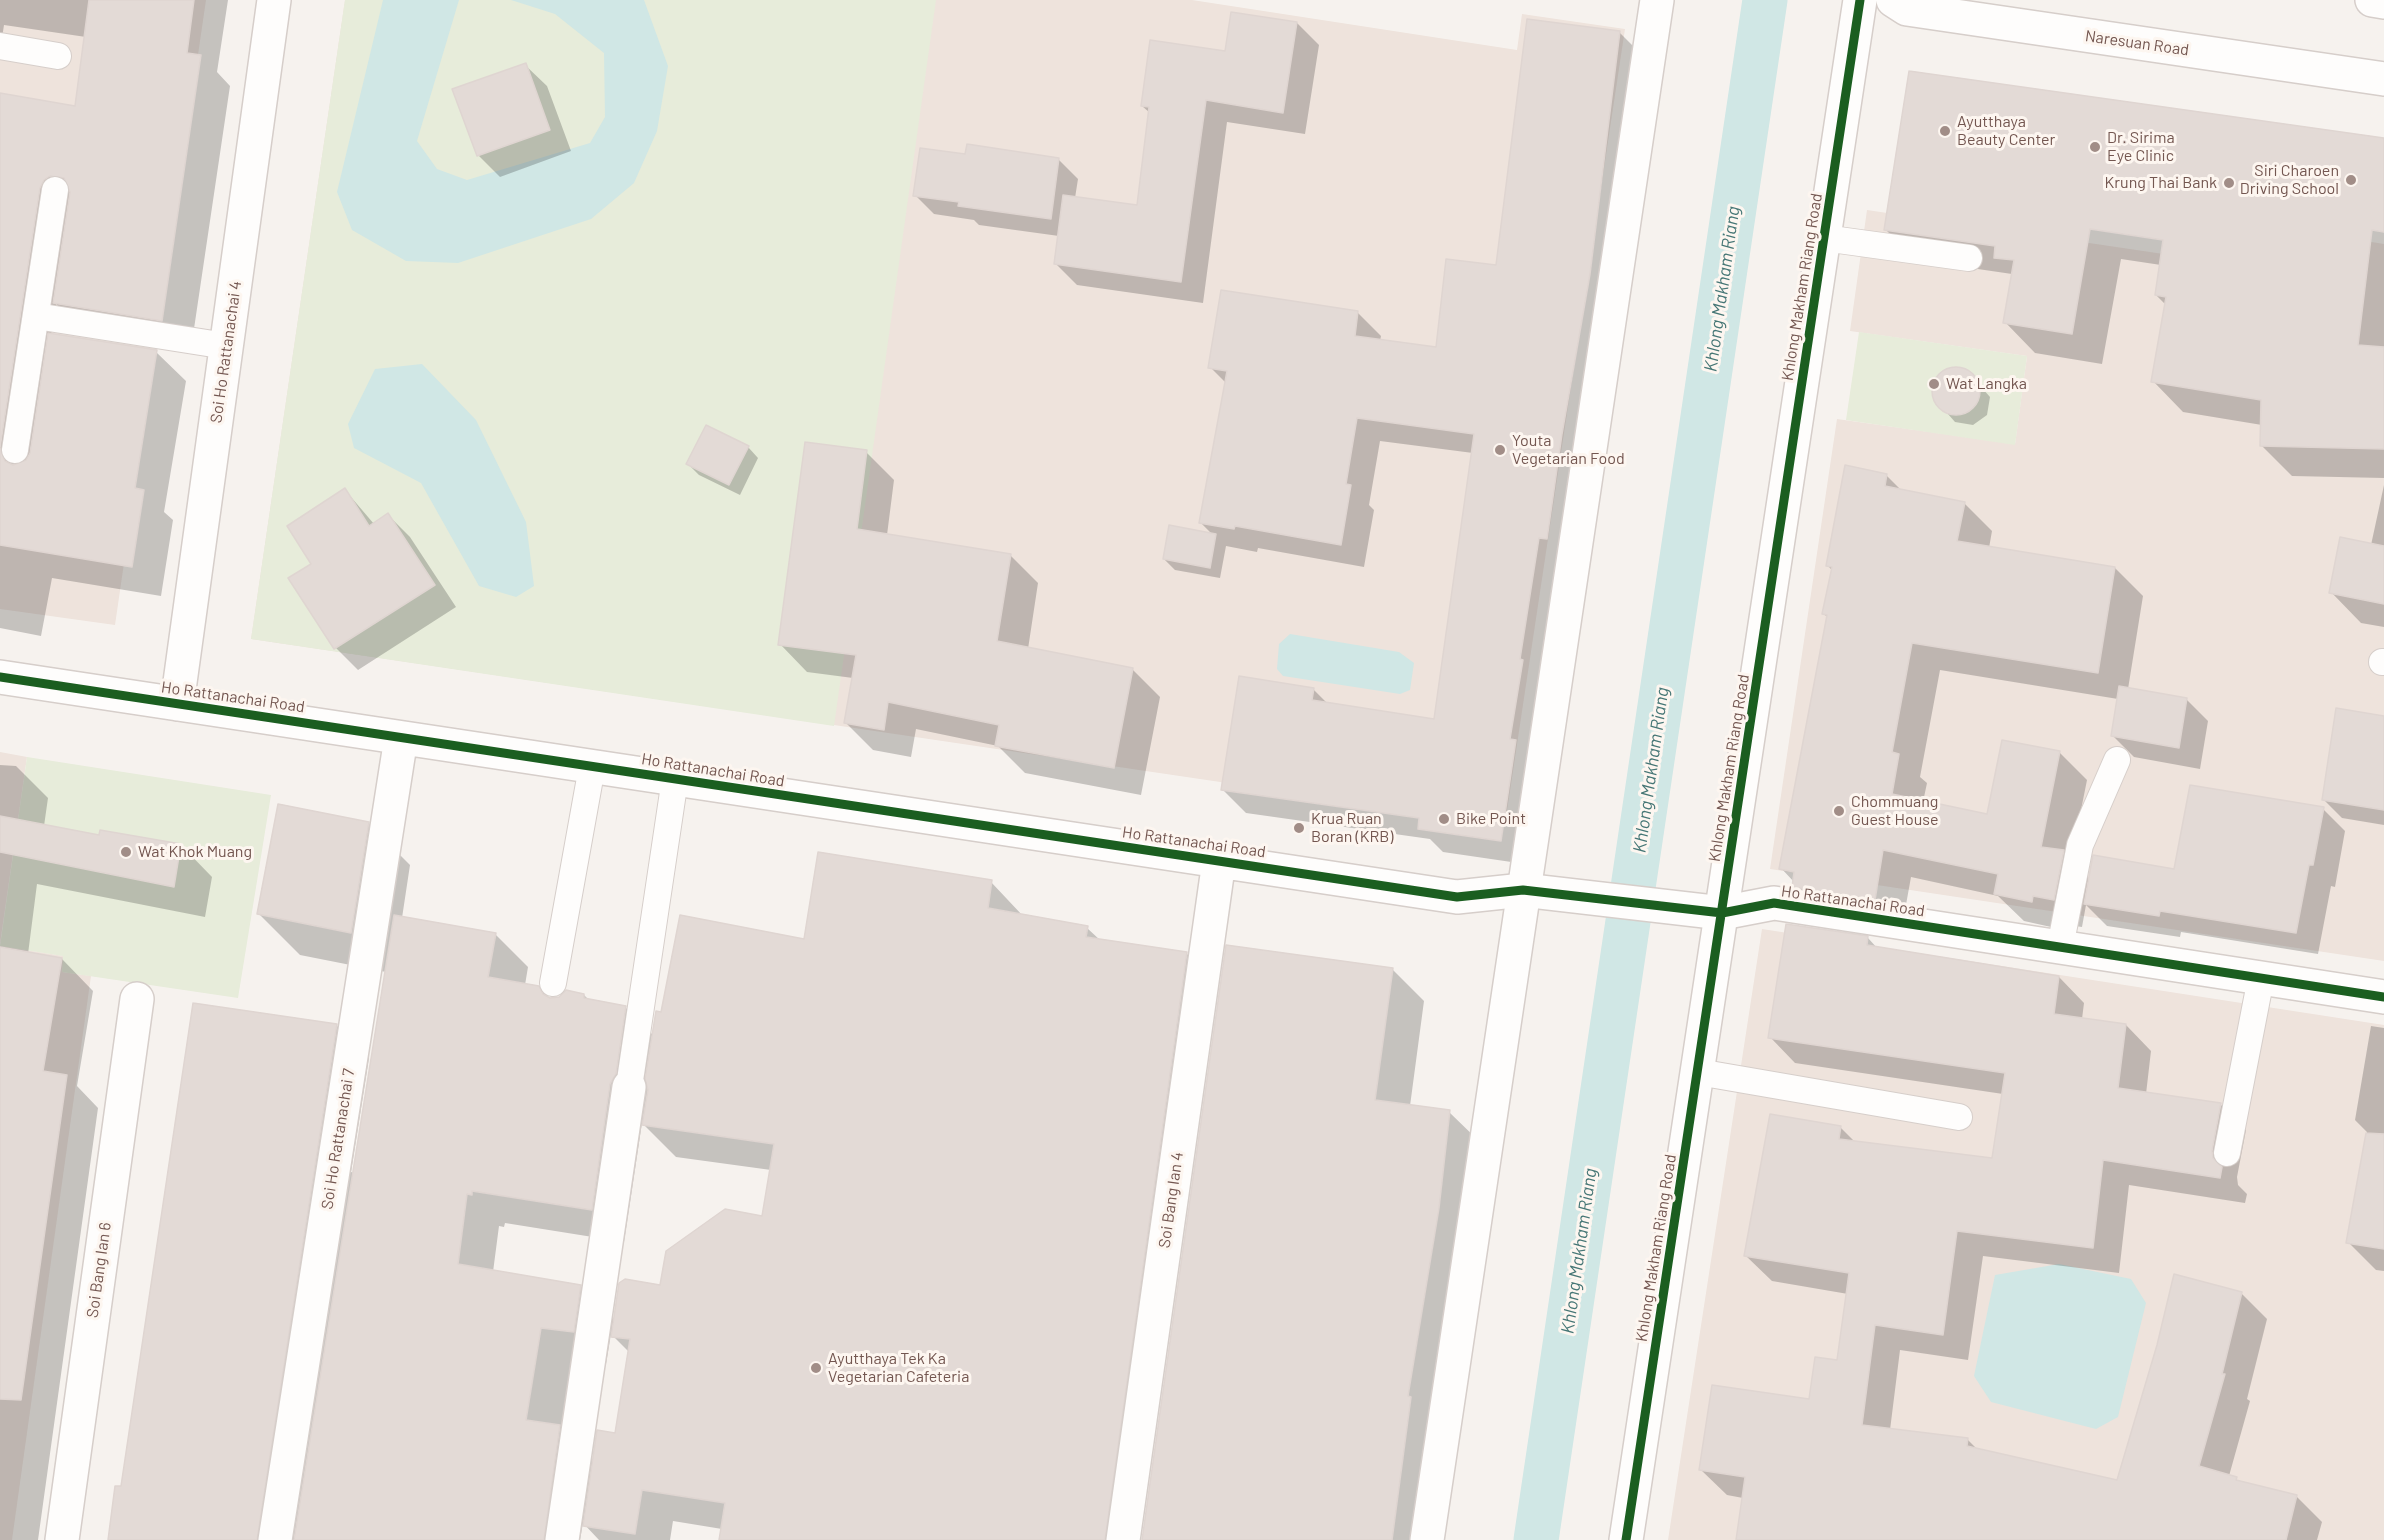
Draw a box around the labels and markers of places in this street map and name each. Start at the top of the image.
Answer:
place label: Ayutthaya Beauty Center [1957,112,2055,150]
marker: Ayutthaya Beauty Center [1938,124,1952,138]
place label: Dr. Sirima Eye Clinic [2107,128,2175,166]
marker: Dr. Sirima Eye Clinic [2088,140,2102,154]
place label: Siri Charoen Driving School [2240,161,2339,199]
place label: Krung Thai Bank [2105,173,2217,193]
marker: Siri Charoen Driving School [2344,173,2358,187]
marker: Krung Thai Bank [2222,176,2236,190]
place label: Wat Langka [1946,374,2027,394]
marker: Wat Langka [1927,377,1941,391]
place label: Youta Vegetarian Food [1512,431,1625,469]
marker: Youta Vegetarian Food [1493,443,1507,457]
place label: Chommuang Guest House [1851,792,1938,830]
marker: Chommuang Guest House [1832,804,1846,818]
place label: Krua Ruan Boran (KRB) [1311,809,1393,847]
place label: Bike Point [1456,809,1526,829]
marker: Bike Point [1437,812,1451,826]
marker: Krua Ruan Boran (KRB) [1292,821,1306,835]
place label: Wat Khok Muang [138,842,252,862]
marker: Wat Khok Muang [119,845,133,859]
place label: Ayutthaya Tek Ka Vegetarian Cafeteria [828,1349,969,1387]
marker: Ayutthaya Tek Ka Vegetarian Cafeteria [809,1361,823,1375]

